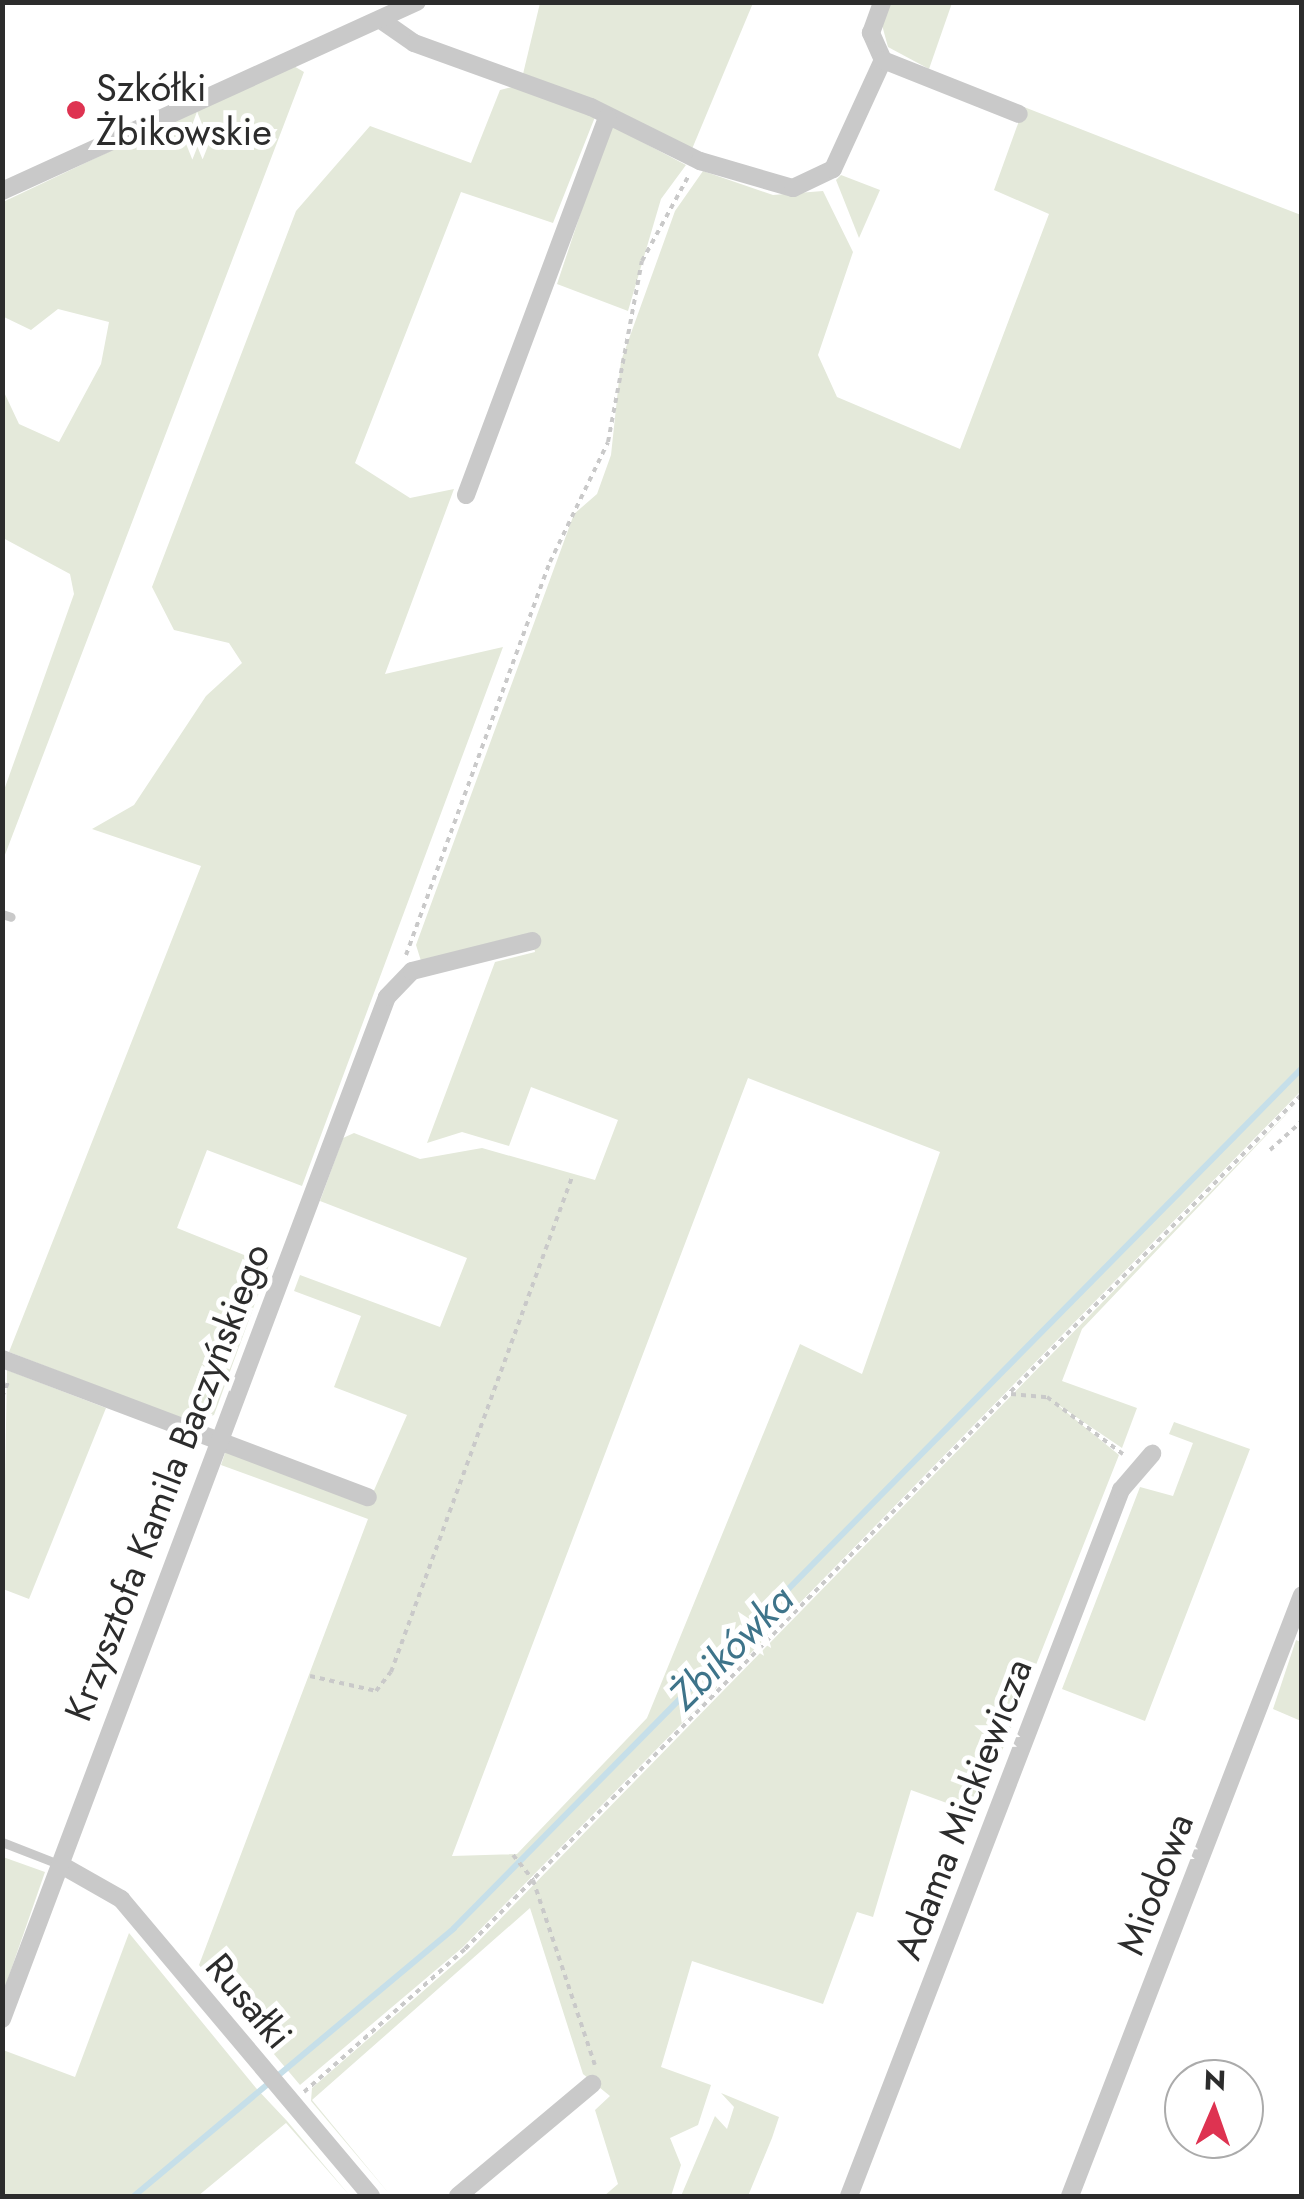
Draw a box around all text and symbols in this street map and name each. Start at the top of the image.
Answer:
place label: Szkółki Żbikowskie [96,65,272,154]
marker: Szkółki Żbikowskie [65,99,87,121]
street label: Krzysztofa Kamila Baczyńskiego [55,1237,279,1727]
water label: Żbikówka [659,1575,803,1719]
street label: Adama Mickiewicza [885,1652,1041,1966]
street label: Miodowa [1107,1807,1203,1961]
street label: Rusałki [196,1944,302,2058]
north arrow [1164,2059,1264,2159]
text: N [1203,2060,1227,2101]

